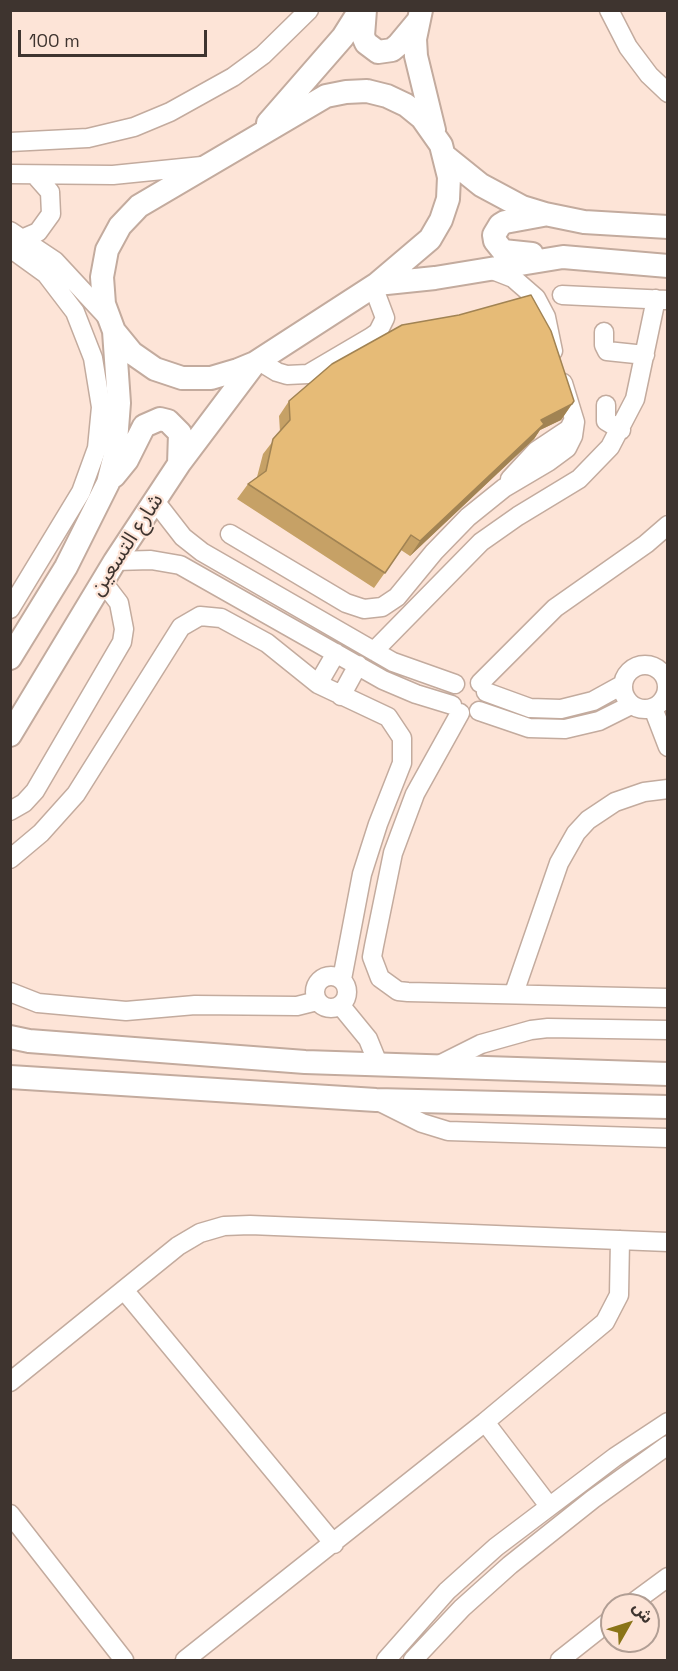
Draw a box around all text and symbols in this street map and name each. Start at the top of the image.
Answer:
scale bar [21,18,210,56]
text: 100 m [29,29,80,52]
street label: شارع التسعين [85,489,169,601]
north arrow [600,1593,660,1653]
text: ش [628,1597,658,1628]

